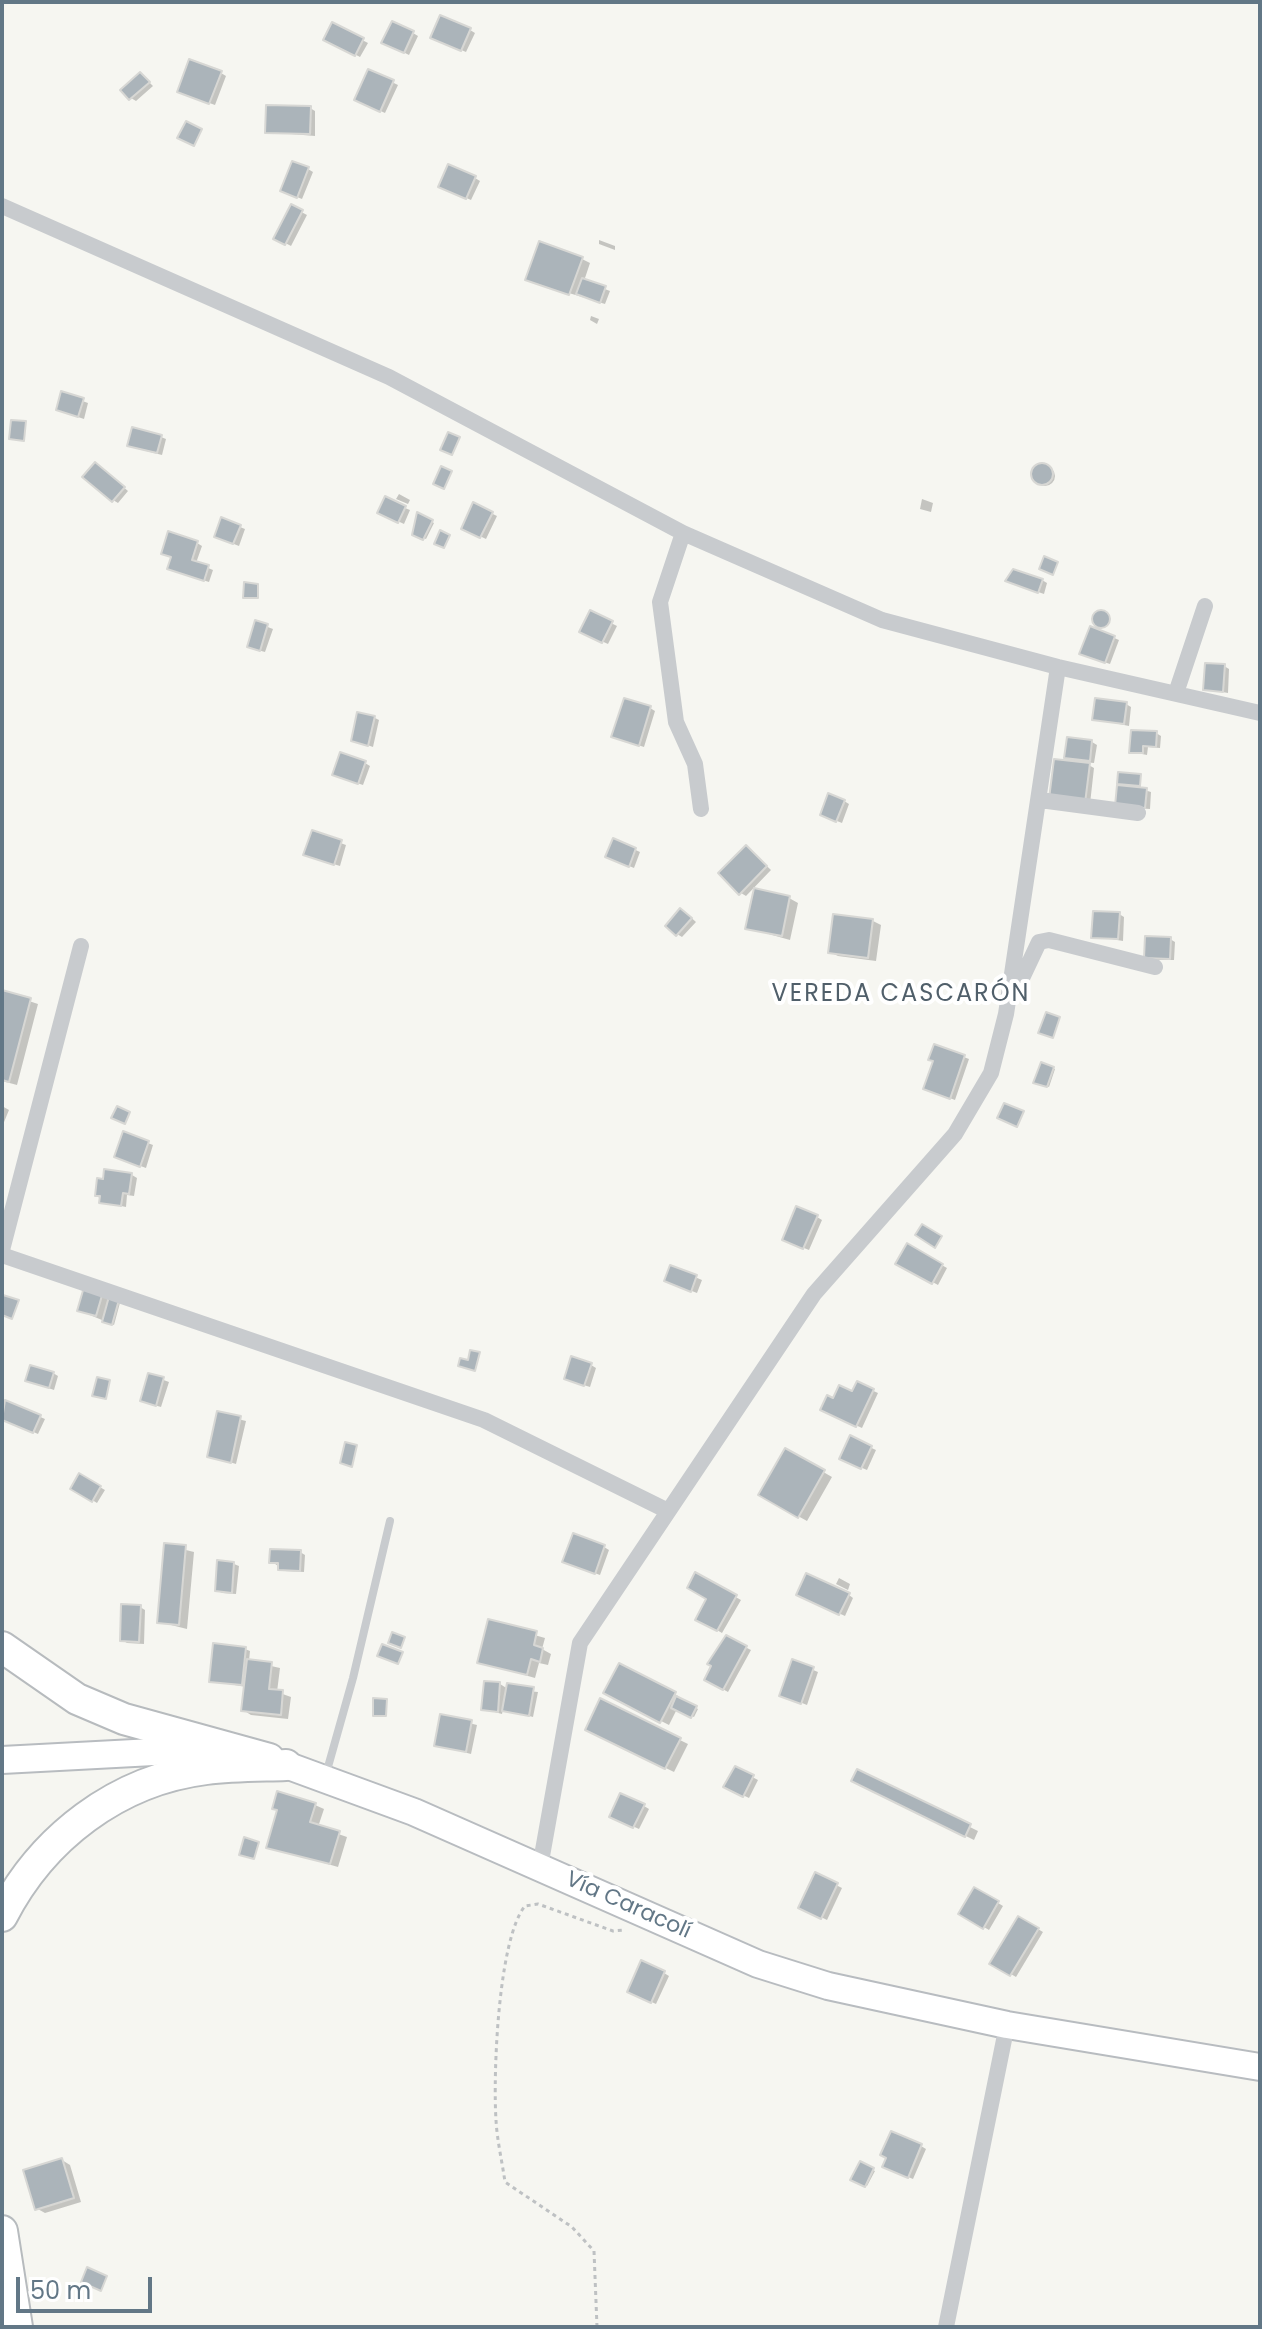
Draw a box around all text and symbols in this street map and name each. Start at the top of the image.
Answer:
district label: VEREDA CASCARÓN [772,981,1030,1009]
street label: Vía Caracolí [561,1867,695,1945]
scale bar [20,2261,156,2311]
text: 50 m [30,2274,91,2307]

